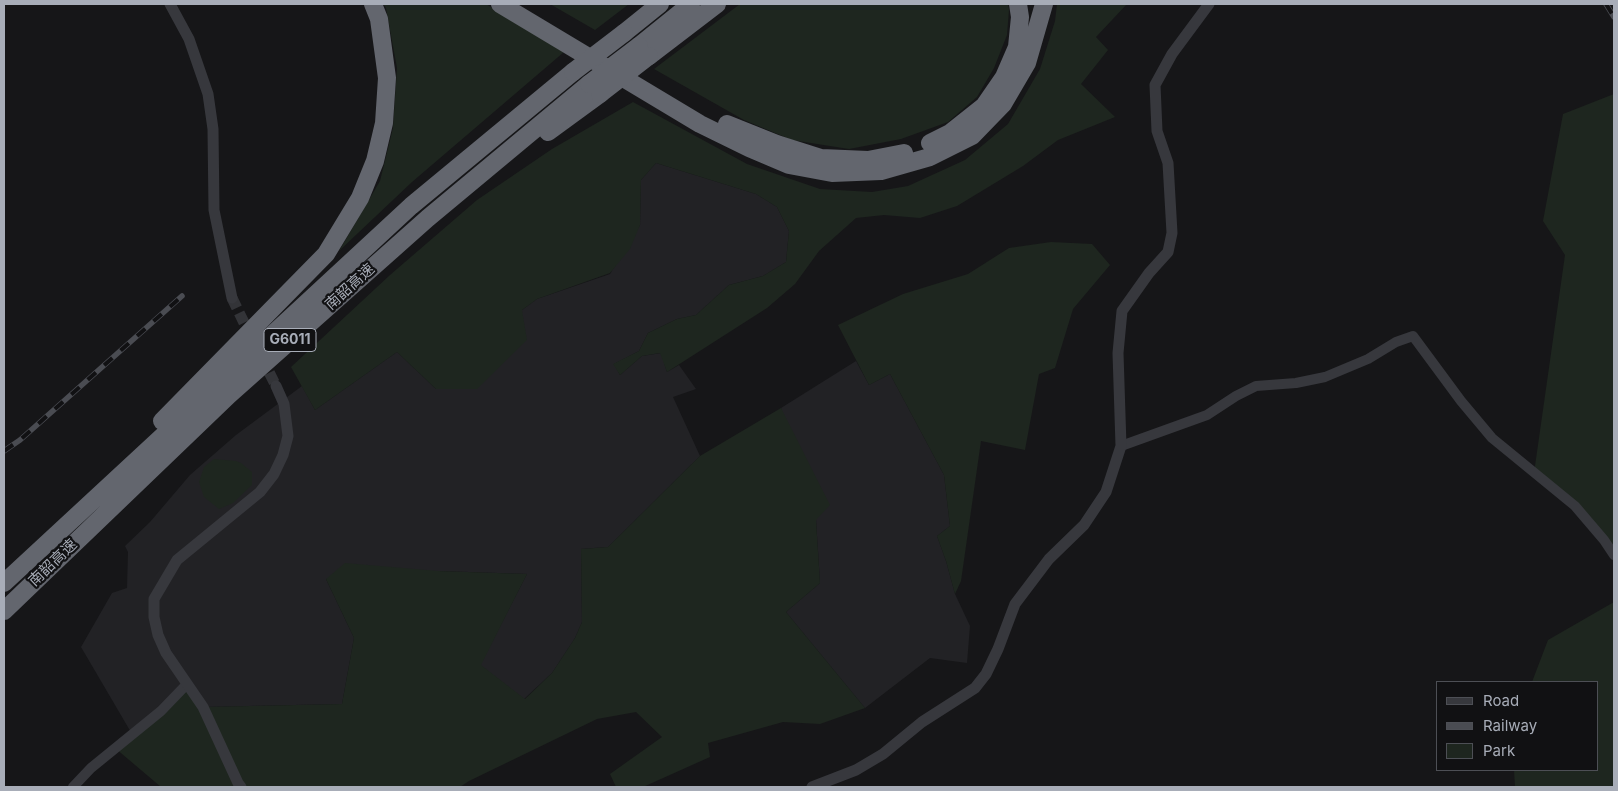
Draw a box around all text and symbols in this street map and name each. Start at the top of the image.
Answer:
street label: 南韶高速 [322,260,378,314]
road number: G6011 [264,328,316,352]
street label: 南韶高速 [25,536,81,590]
legend [1436,681,1598,771]
text: Road [1483,691,1519,710]
text: Railway [1483,716,1537,735]
text: Park [1483,741,1515,760]

